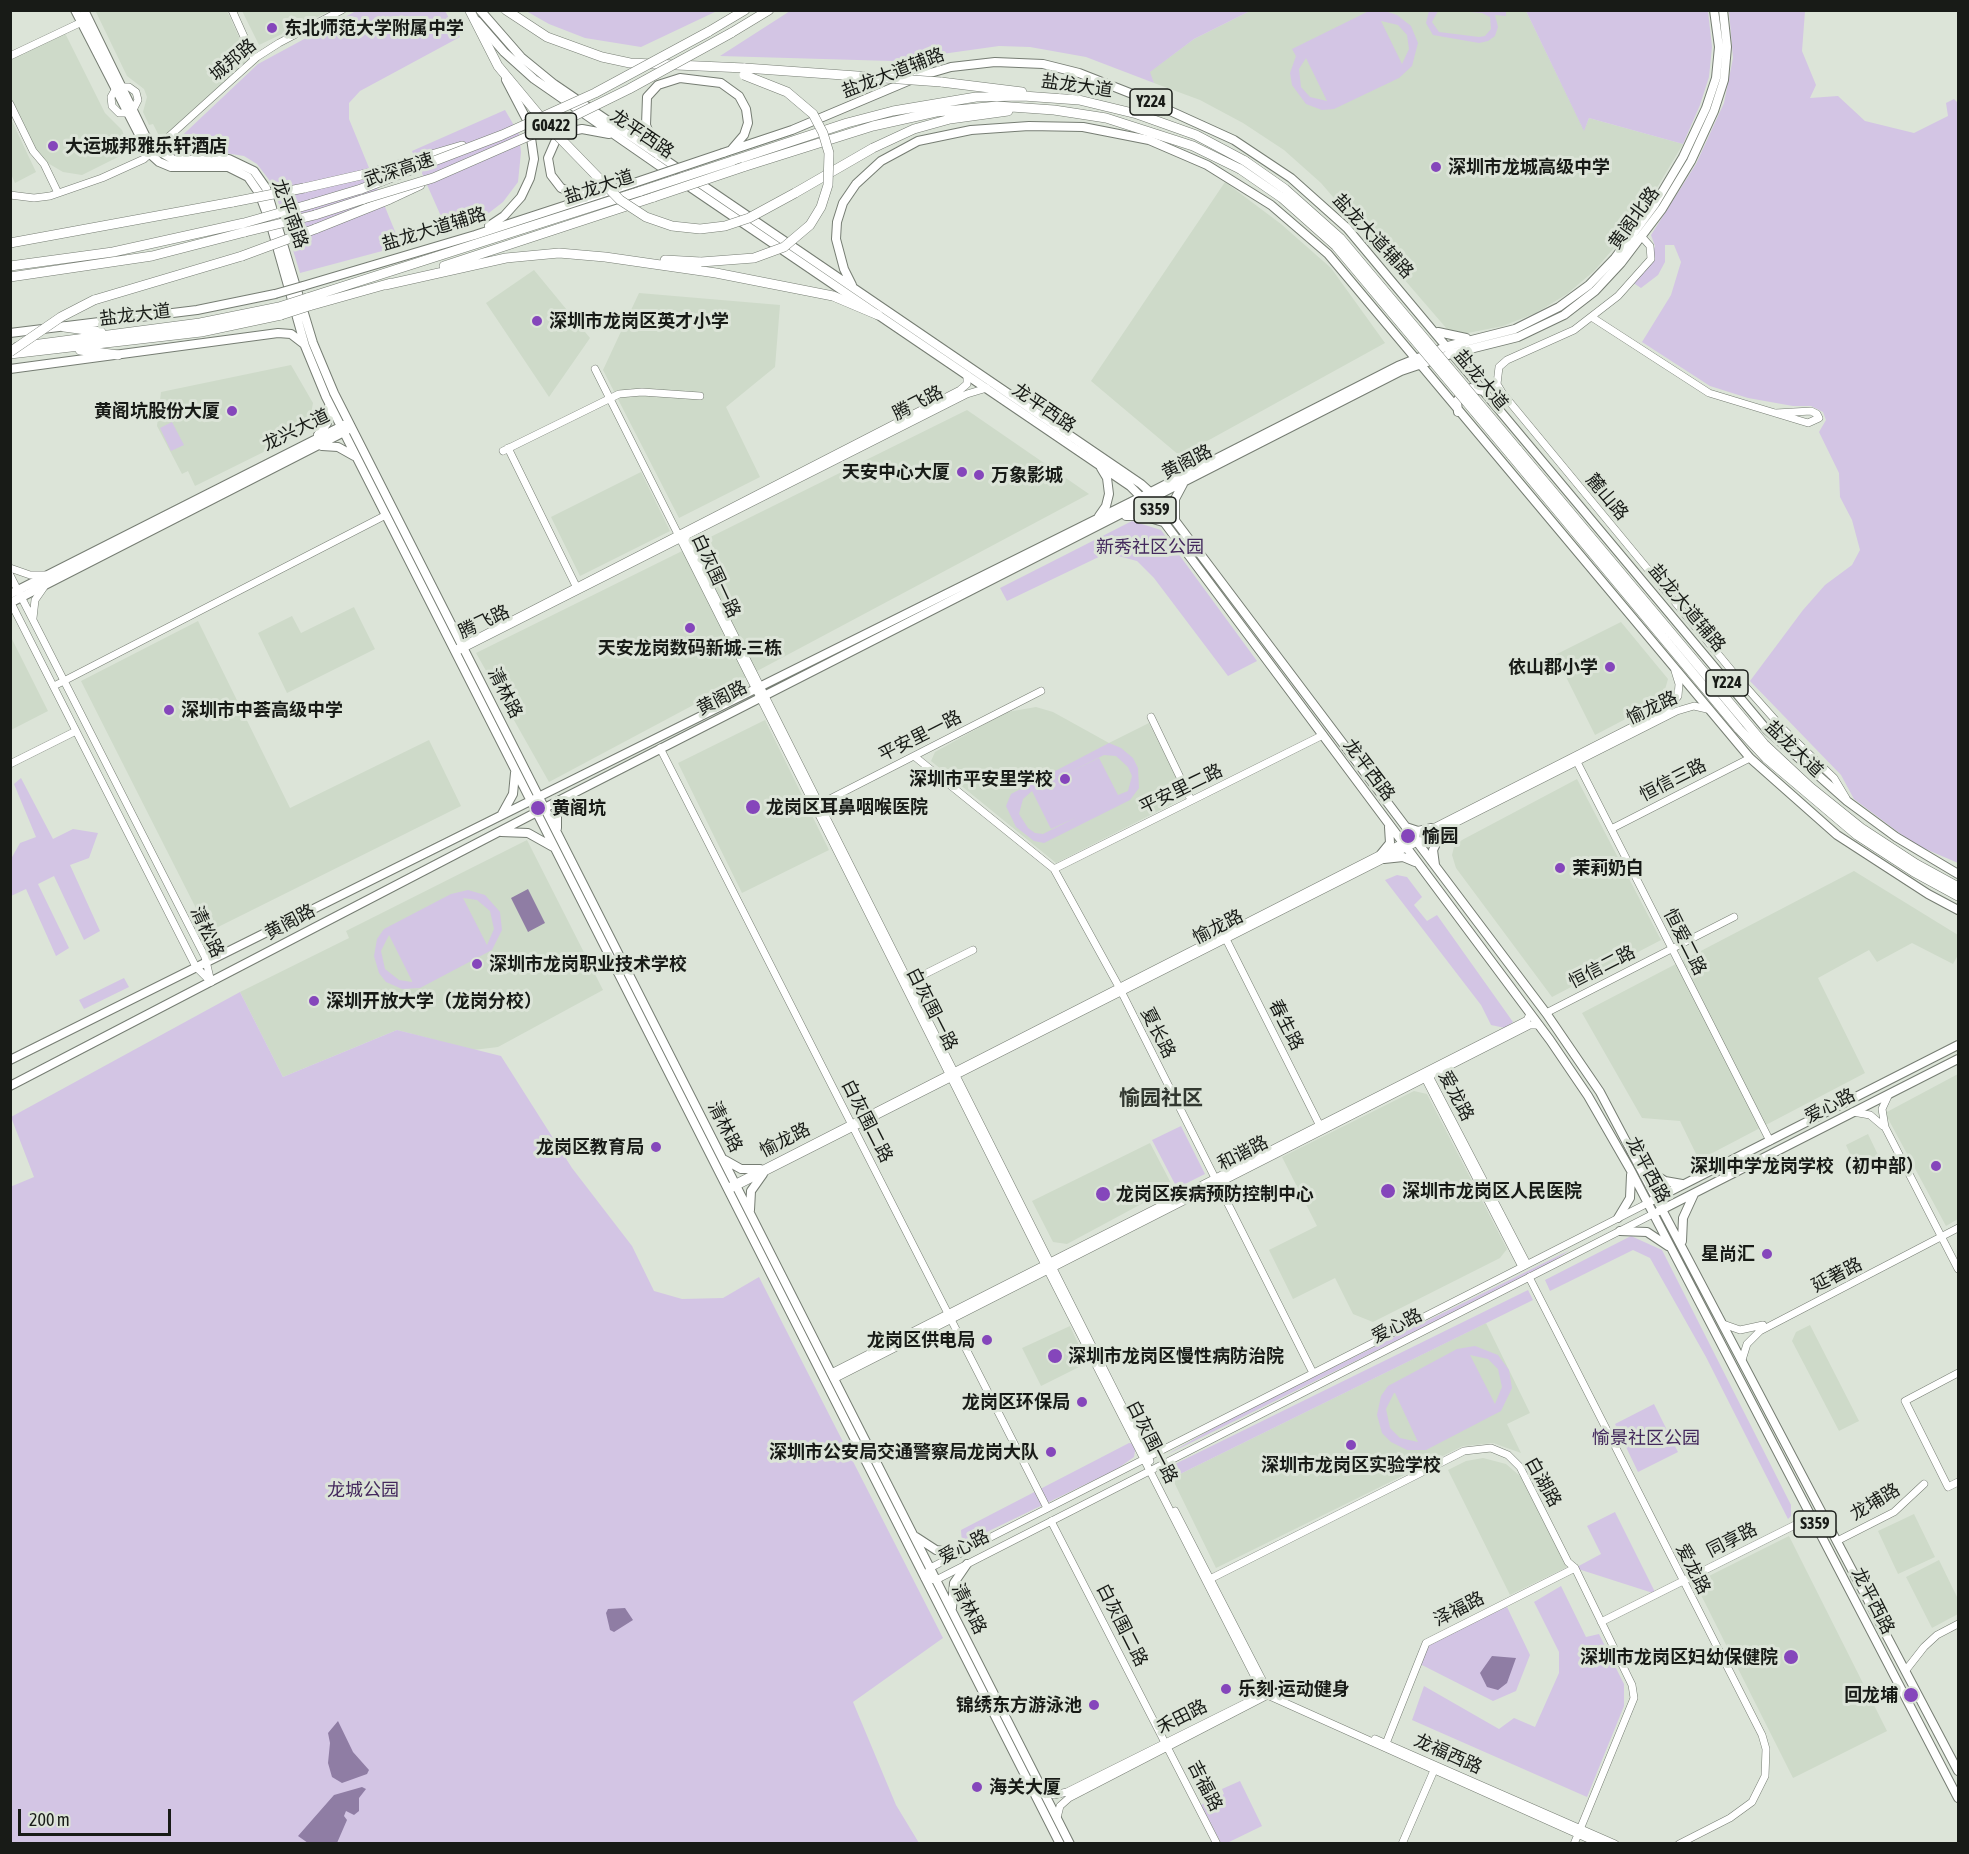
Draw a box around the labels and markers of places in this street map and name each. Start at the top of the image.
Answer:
place label: 东北师范大学附属中学 [284,17,464,39]
marker: 东北师范大学附属中学 [265,21,279,35]
place label: 大运城邦雅乐轩酒店 [65,135,227,157]
marker: 大运城邦雅乐轩酒店 [46,139,60,153]
place label: 深圳市龙城高级中学 [1448,156,1610,178]
marker: 深圳市龙城高级中学 [1429,160,1443,174]
place label: 深圳市龙岗区英才小学 [549,310,729,332]
marker: 深圳市龙岗区英才小学 [530,314,544,328]
place label: 黄阁坑股份大厦 [94,400,220,422]
marker: 黄阁坑股份大厦 [225,404,239,418]
place label: 天安中心大厦 [842,461,950,483]
place label: 万象影城 [991,464,1063,486]
marker: 天安中心大厦 [955,465,969,479]
marker: 万象影城 [972,468,986,482]
marker: 天安龙岗数码新城-三栋 [683,621,697,635]
place label: 天安龙岗数码新城-三栋 [598,637,782,659]
place label: 依山郡小学 [1508,656,1598,678]
marker: 依山郡小学 [1603,660,1617,674]
place label: 深圳市中荟高级中学 [181,699,343,721]
marker: 深圳市中荟高级中学 [162,703,176,717]
place label: 深圳市平安里学校 [909,768,1053,790]
marker: 深圳市平安里学校 [1058,772,1072,786]
place label: 龙岗区耳鼻咽喉医院 [766,796,928,818]
place label: 黄阁坑 [552,797,606,819]
marker: 龙岗区耳鼻咽喉医院 [744,798,762,816]
marker: 黄阁坑 [529,799,547,817]
place label: 愉园 [1422,825,1458,847]
marker: 愉园 [1399,827,1417,845]
place label: 茉莉奶白 [1572,857,1644,879]
marker: 茉莉奶白 [1553,861,1567,875]
place label: 深圳市龙岗职业技术学校 [489,953,687,975]
marker: 深圳市龙岗职业技术学校 [470,957,484,971]
place label: 深圳开放大学（龙岗分校） [326,990,542,1012]
marker: 深圳开放大学（龙岗分校） [307,994,321,1008]
place label: 龙岗区教育局 [536,1136,644,1158]
marker: 龙岗区教育局 [649,1140,663,1154]
place label: 深圳中学龙岗学校（初中部） [1690,1155,1924,1177]
marker: 深圳中学龙岗学校（初中部） [1929,1159,1943,1173]
place label: 深圳市龙岗区人民医院 [1402,1180,1582,1202]
marker: 深圳市龙岗区人民医院 [1379,1182,1397,1200]
place label: 龙岗区疾病预防控制中心 [1116,1183,1314,1205]
marker: 龙岗区疾病预防控制中心 [1094,1185,1112,1203]
place label: 星尚汇 [1701,1243,1755,1265]
marker: 星尚汇 [1760,1247,1774,1261]
place label: 龙岗区供电局 [867,1329,975,1351]
marker: 龙岗区供电局 [980,1333,994,1347]
place label: 深圳市龙岗区慢性病防治院 [1068,1345,1284,1367]
marker: 深圳市龙岗区慢性病防治院 [1046,1347,1064,1365]
place label: 龙岗区环保局 [962,1391,1070,1413]
marker: 龙岗区环保局 [1075,1395,1089,1409]
marker: 深圳市龙岗区实验学校 [1344,1438,1358,1452]
place label: 深圳市公安局交通警察局龙岗大队 [769,1441,1039,1463]
marker: 深圳市公安局交通警察局龙岗大队 [1044,1445,1058,1459]
place label: 深圳市龙岗区实验学校 [1261,1454,1441,1476]
place label: 深圳市龙岗区妇幼保健院 [1580,1646,1778,1668]
marker: 深圳市龙岗区妇幼保健院 [1782,1648,1800,1666]
place label: 乐刻·运动健身 [1238,1678,1350,1700]
marker: 乐刻·运动健身 [1219,1682,1233,1696]
place label: 回龙埔 [1844,1684,1898,1706]
marker: 回龙埔 [1902,1686,1920,1704]
place label: 锦绣东方游泳池 [956,1694,1082,1716]
marker: 锦绣东方游泳池 [1087,1698,1101,1712]
place label: 海关大厦 [989,1776,1061,1798]
marker: 海关大厦 [970,1780,984,1794]

